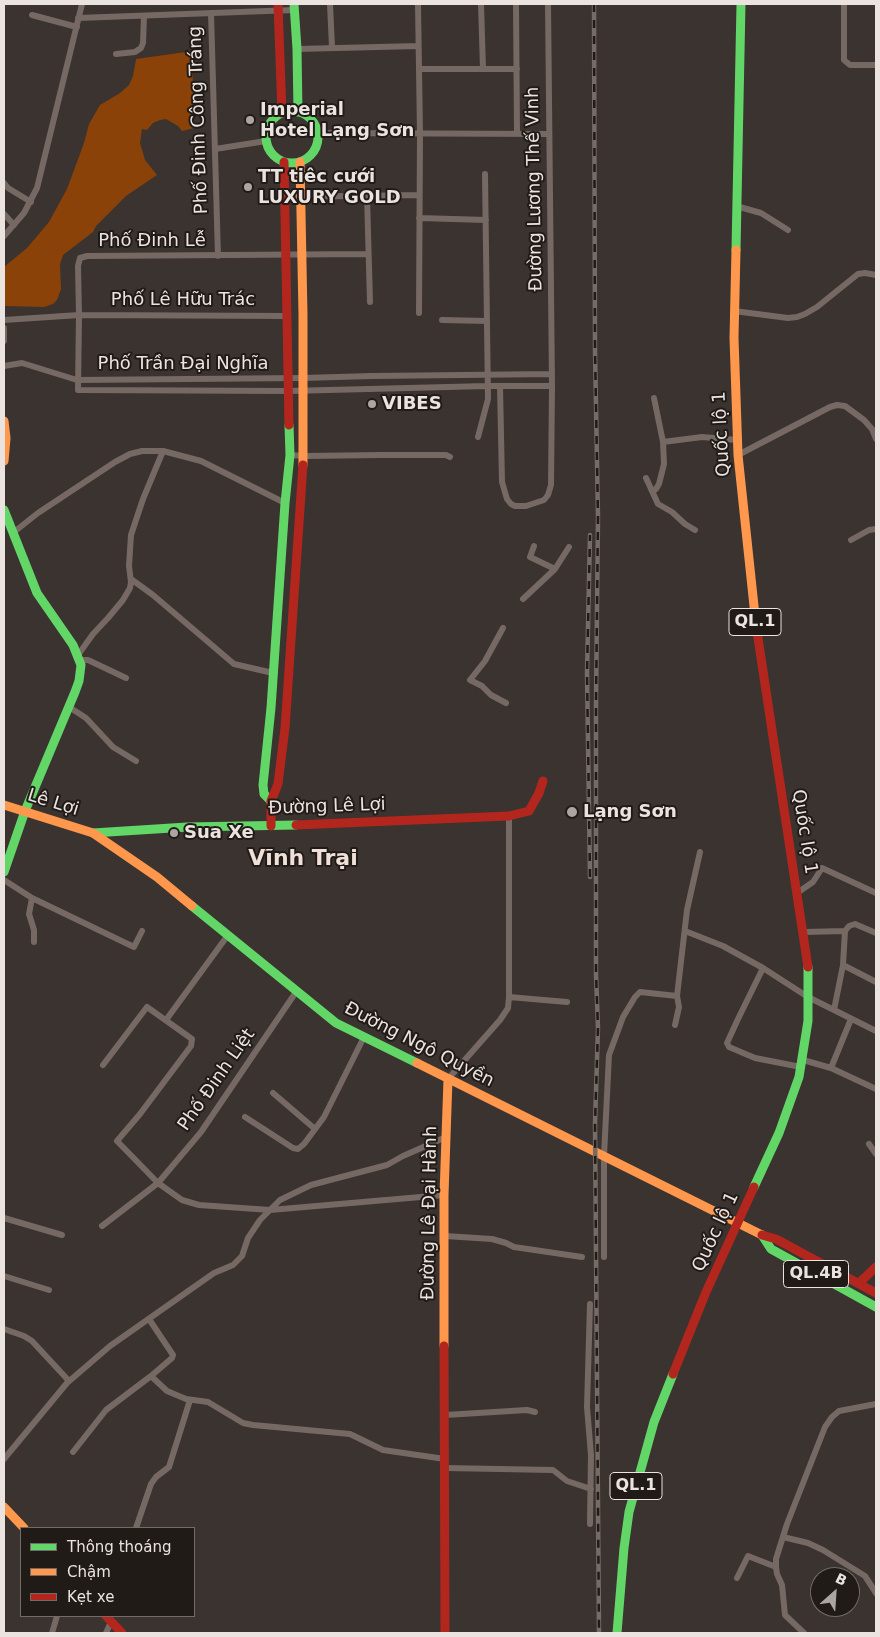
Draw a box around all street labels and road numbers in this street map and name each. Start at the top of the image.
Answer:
street label: Phố Đinh Công Tráng [185,26,213,214]
street label: Đường Lương Thế Vinh [522,86,548,292]
street label: Phố Đinh Lễ [98,230,206,252]
street label: Phố Lê Hữu Trác [111,289,255,311]
street label: Phố Trần Đại Nghĩa [98,353,268,375]
street label: Quốc lộ 1 [709,391,735,477]
road number: QL.1 [729,608,781,636]
street label: Lê Lợi [25,785,81,821]
street label: Quốc lộ 1 [787,788,821,876]
street label: Đường Lê Lợi [268,794,386,820]
street label: Đường Ngô Quyền [340,998,498,1092]
street label: Phố Đinh Liệt [174,1025,260,1135]
street label: Đường Lê Đại Hành [418,1126,442,1300]
street label: Quốc lộ 1 [688,1189,744,1275]
road number: QL.4B [784,1260,848,1288]
road number: QL.1 [610,1472,662,1500]

